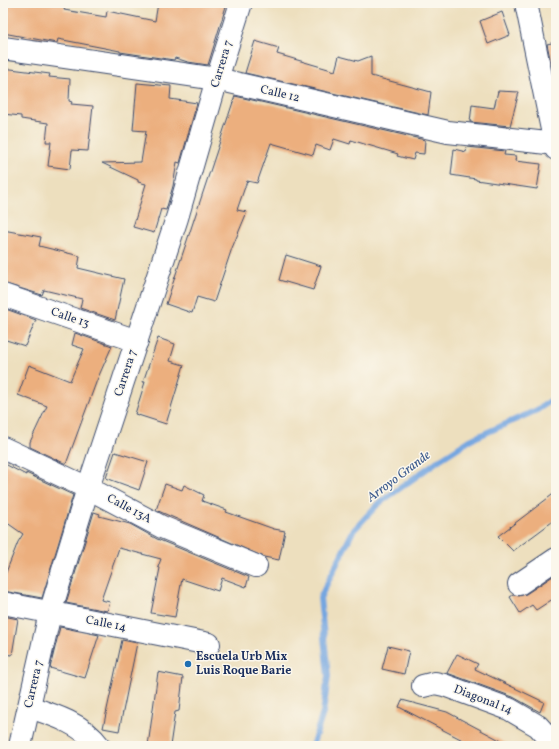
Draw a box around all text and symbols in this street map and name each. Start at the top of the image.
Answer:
street label: Carrera 7 [207,38,237,90]
street label: Calle 12 [259,82,301,106]
street label: Calle 13 [49,304,91,332]
street label: Carrera 7 [111,347,141,399]
water label: Arroyo Grande [363,447,435,507]
street label: Calle 13A [104,491,155,528]
street label: Calle 14 [84,612,128,636]
place label: Escuela Urb Mix Luis Roque Barie [196,649,291,679]
street label: Carrera 7 [21,658,47,710]
marker: Escuela Urb Mix Luis Roque Barie [183,659,193,669]
street label: Diagonal 14 [451,681,515,719]

